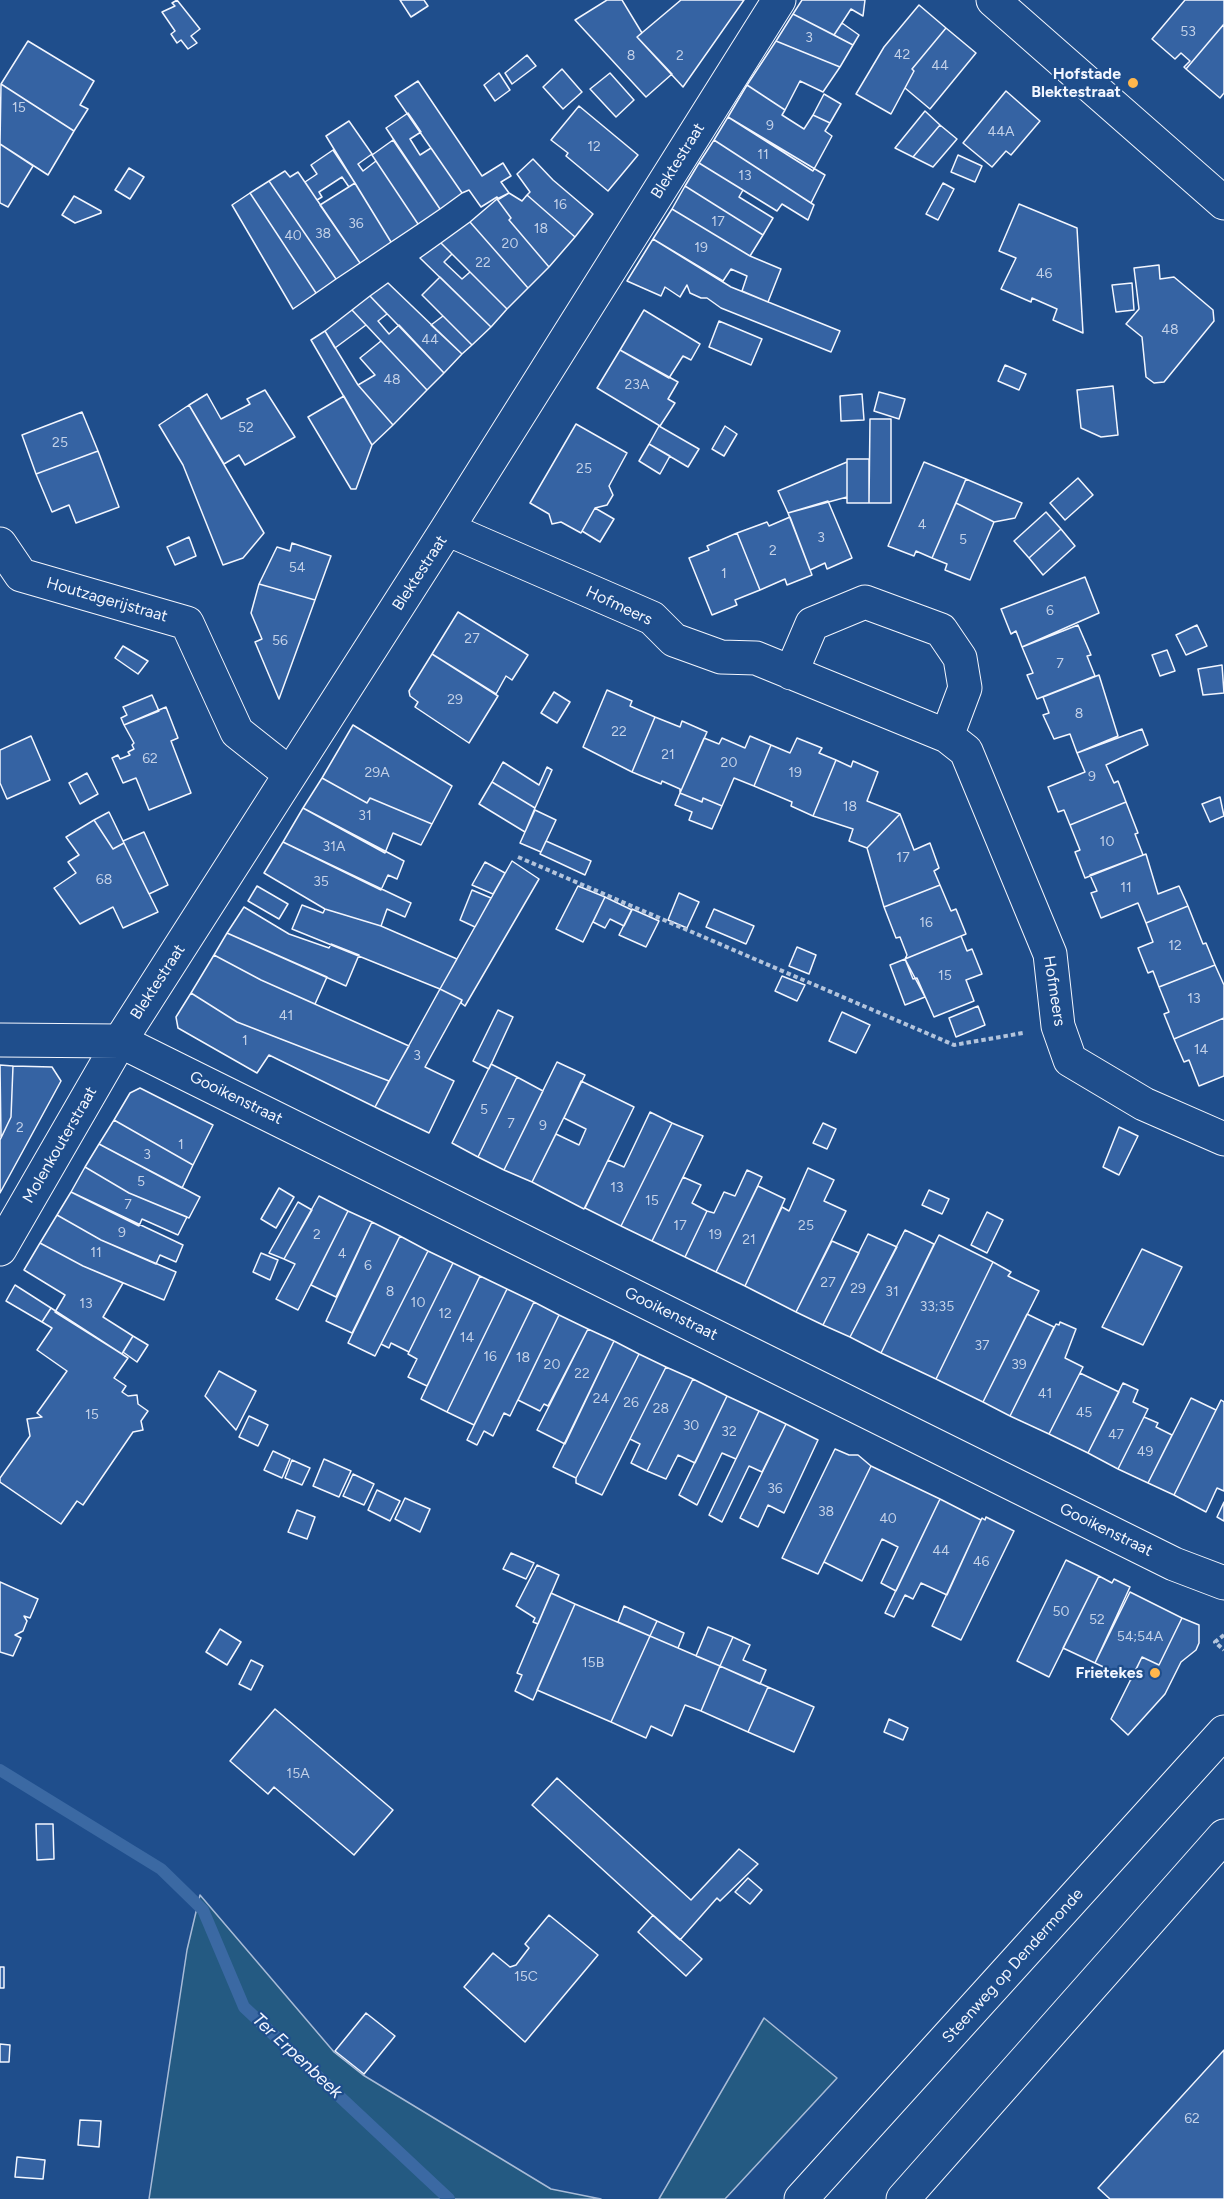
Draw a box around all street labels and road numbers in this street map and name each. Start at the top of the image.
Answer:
street label: Blektestraat [647,120,709,202]
street label: Blektestraat [389,532,451,614]
street label: Houtzagerijstraat [44,574,170,626]
street label: Hofmeers [583,582,655,630]
street label: Blektestraat [127,941,189,1023]
street label: Hofmeers [1039,954,1069,1028]
street label: Gooikenstraat [186,1067,286,1129]
street label: Molenkouterstraat [19,1083,101,1207]
street label: Gooikenstraat [621,1283,721,1345]
street label: Gooikenstraat [1056,1499,1156,1561]
street label: Steenweg op Dendermonde [938,1885,1088,2047]

